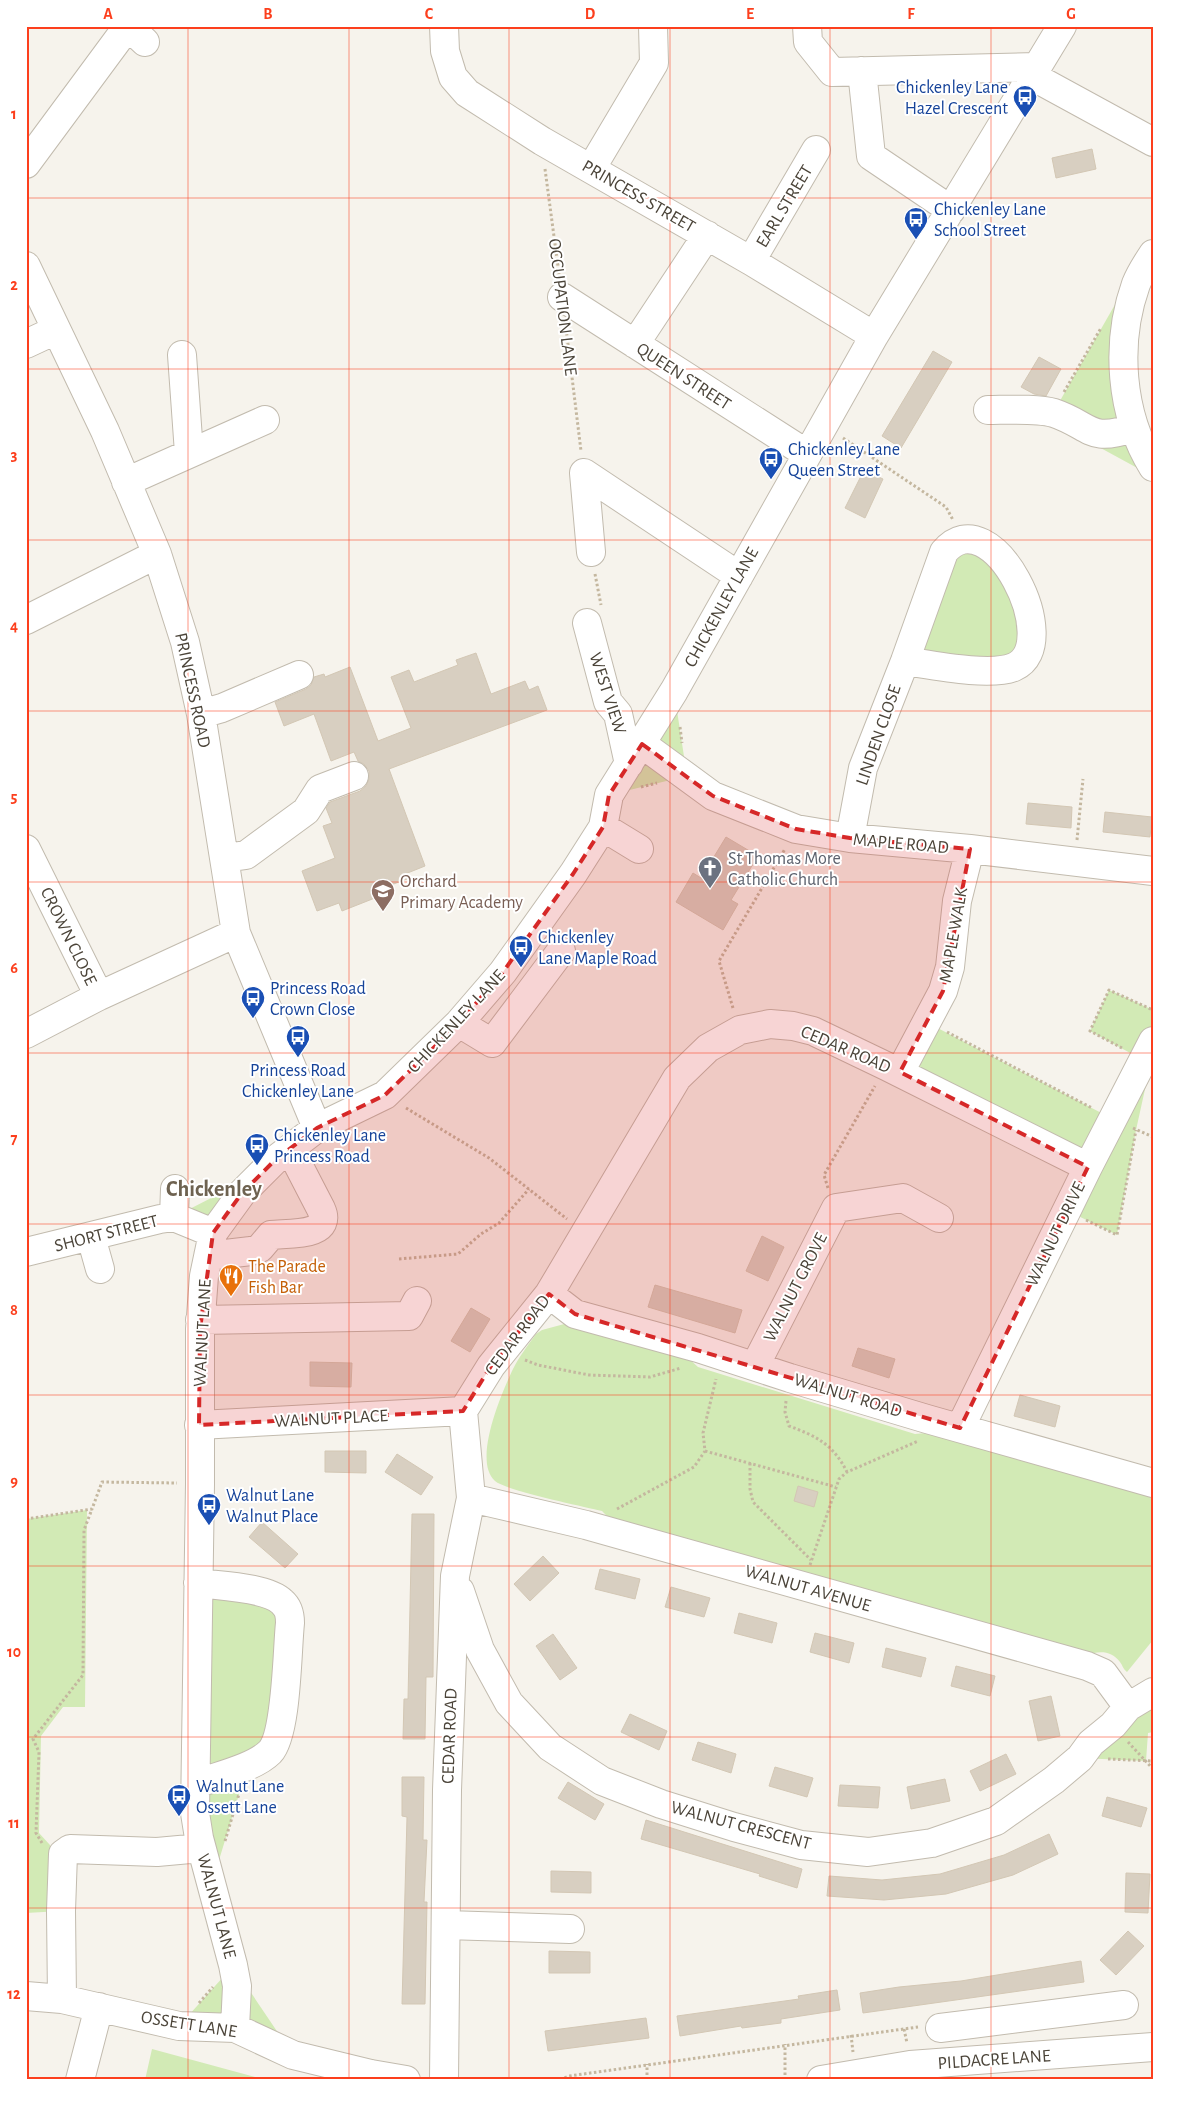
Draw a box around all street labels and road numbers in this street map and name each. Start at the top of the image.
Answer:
street label: PRINCESS STREET [579,157,698,237]
street label: EARL STREET [753,162,817,251]
street label: OCCUPATION LANE [545,237,579,377]
street label: QUEEN STREET [633,340,734,414]
street label: CHICKENLEY LANE [682,544,762,670]
street label: PRINCESS ROAD [171,631,213,749]
street label: WEST VIEW [585,650,629,736]
street label: LINDEN CLOSE [853,682,905,788]
street label: MAPLE ROAD [852,831,950,857]
street label: CROWN CLOSE [37,885,100,989]
street label: MAPLE WALK [937,886,971,984]
street label: CHICKENLEY LANE [404,966,509,1077]
street label: CEDAR ROAD [798,1023,893,1077]
street label: WALNUT DRIVE [1023,1179,1089,1290]
street label: SHORT STREET [53,1212,160,1256]
street label: WALNUT GROVE [761,1230,831,1345]
street label: WALNUT LANE [191,1278,215,1387]
street label: CEDAR ROAD [482,1292,554,1379]
street label: WALNUT ROAD [792,1371,904,1421]
street label: WALNUT PLACE [274,1407,389,1431]
street label: WALNUT AVENUE [743,1562,873,1616]
street label: CEDAR ROAD [439,1688,461,1784]
street label: WALNUT CRESCENT [669,1799,813,1853]
street label: WALNUT LANE [193,1852,239,1961]
street label: OSSETT LANE [140,2009,238,2041]
street label: PILDACRE LANE [937,2047,1051,2073]

